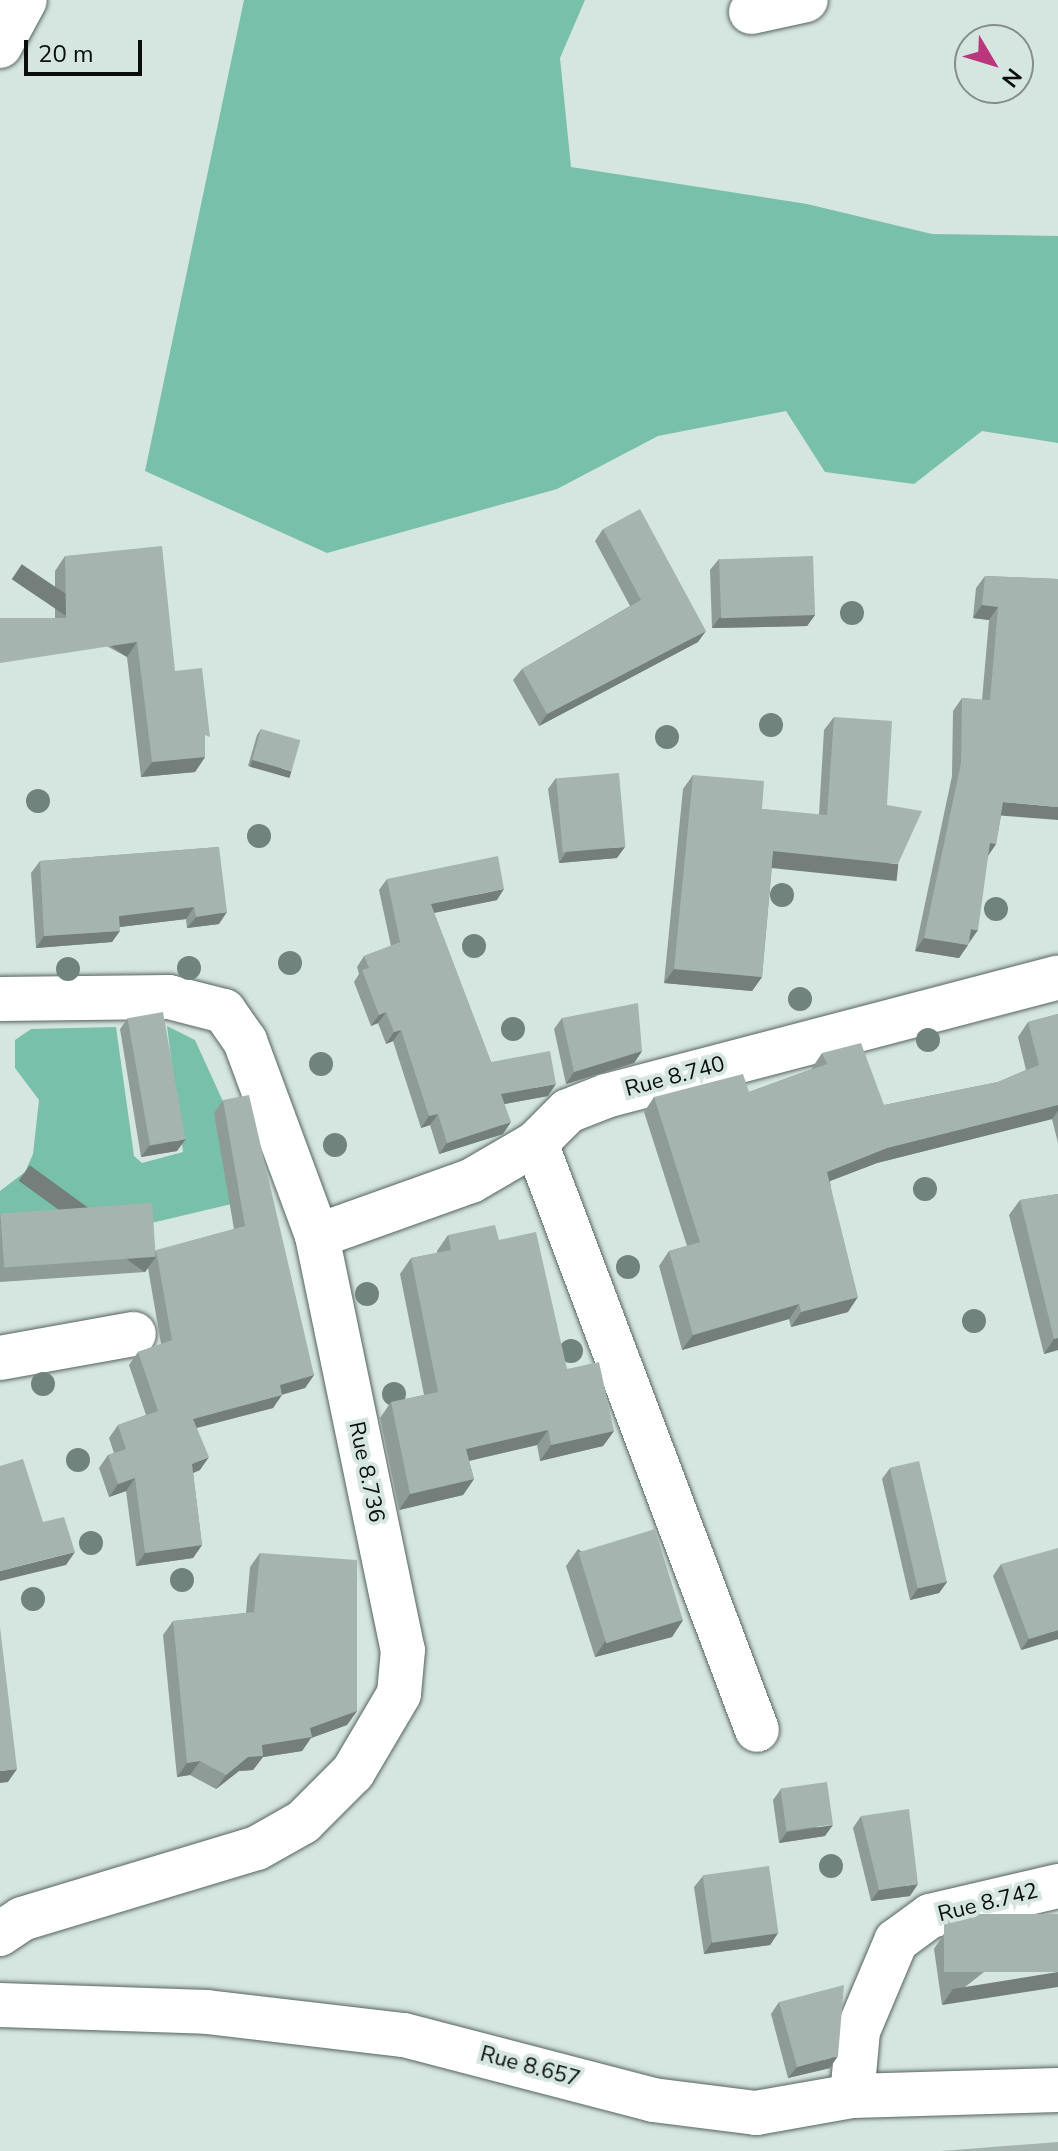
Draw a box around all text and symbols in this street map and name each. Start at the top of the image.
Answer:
scale bar [28,24,146,74]
north arrow [954,24,1034,104]
text: 20 m [38,38,94,70]
text: N [994,62,1028,93]
street label: Rue 8.740 [622,1051,728,1103]
street label: Rue 8.736 [342,1419,390,1525]
street label: Rue 8.742 [935,1878,1041,1928]
street label: Rue 8.657 [477,2041,583,2093]

